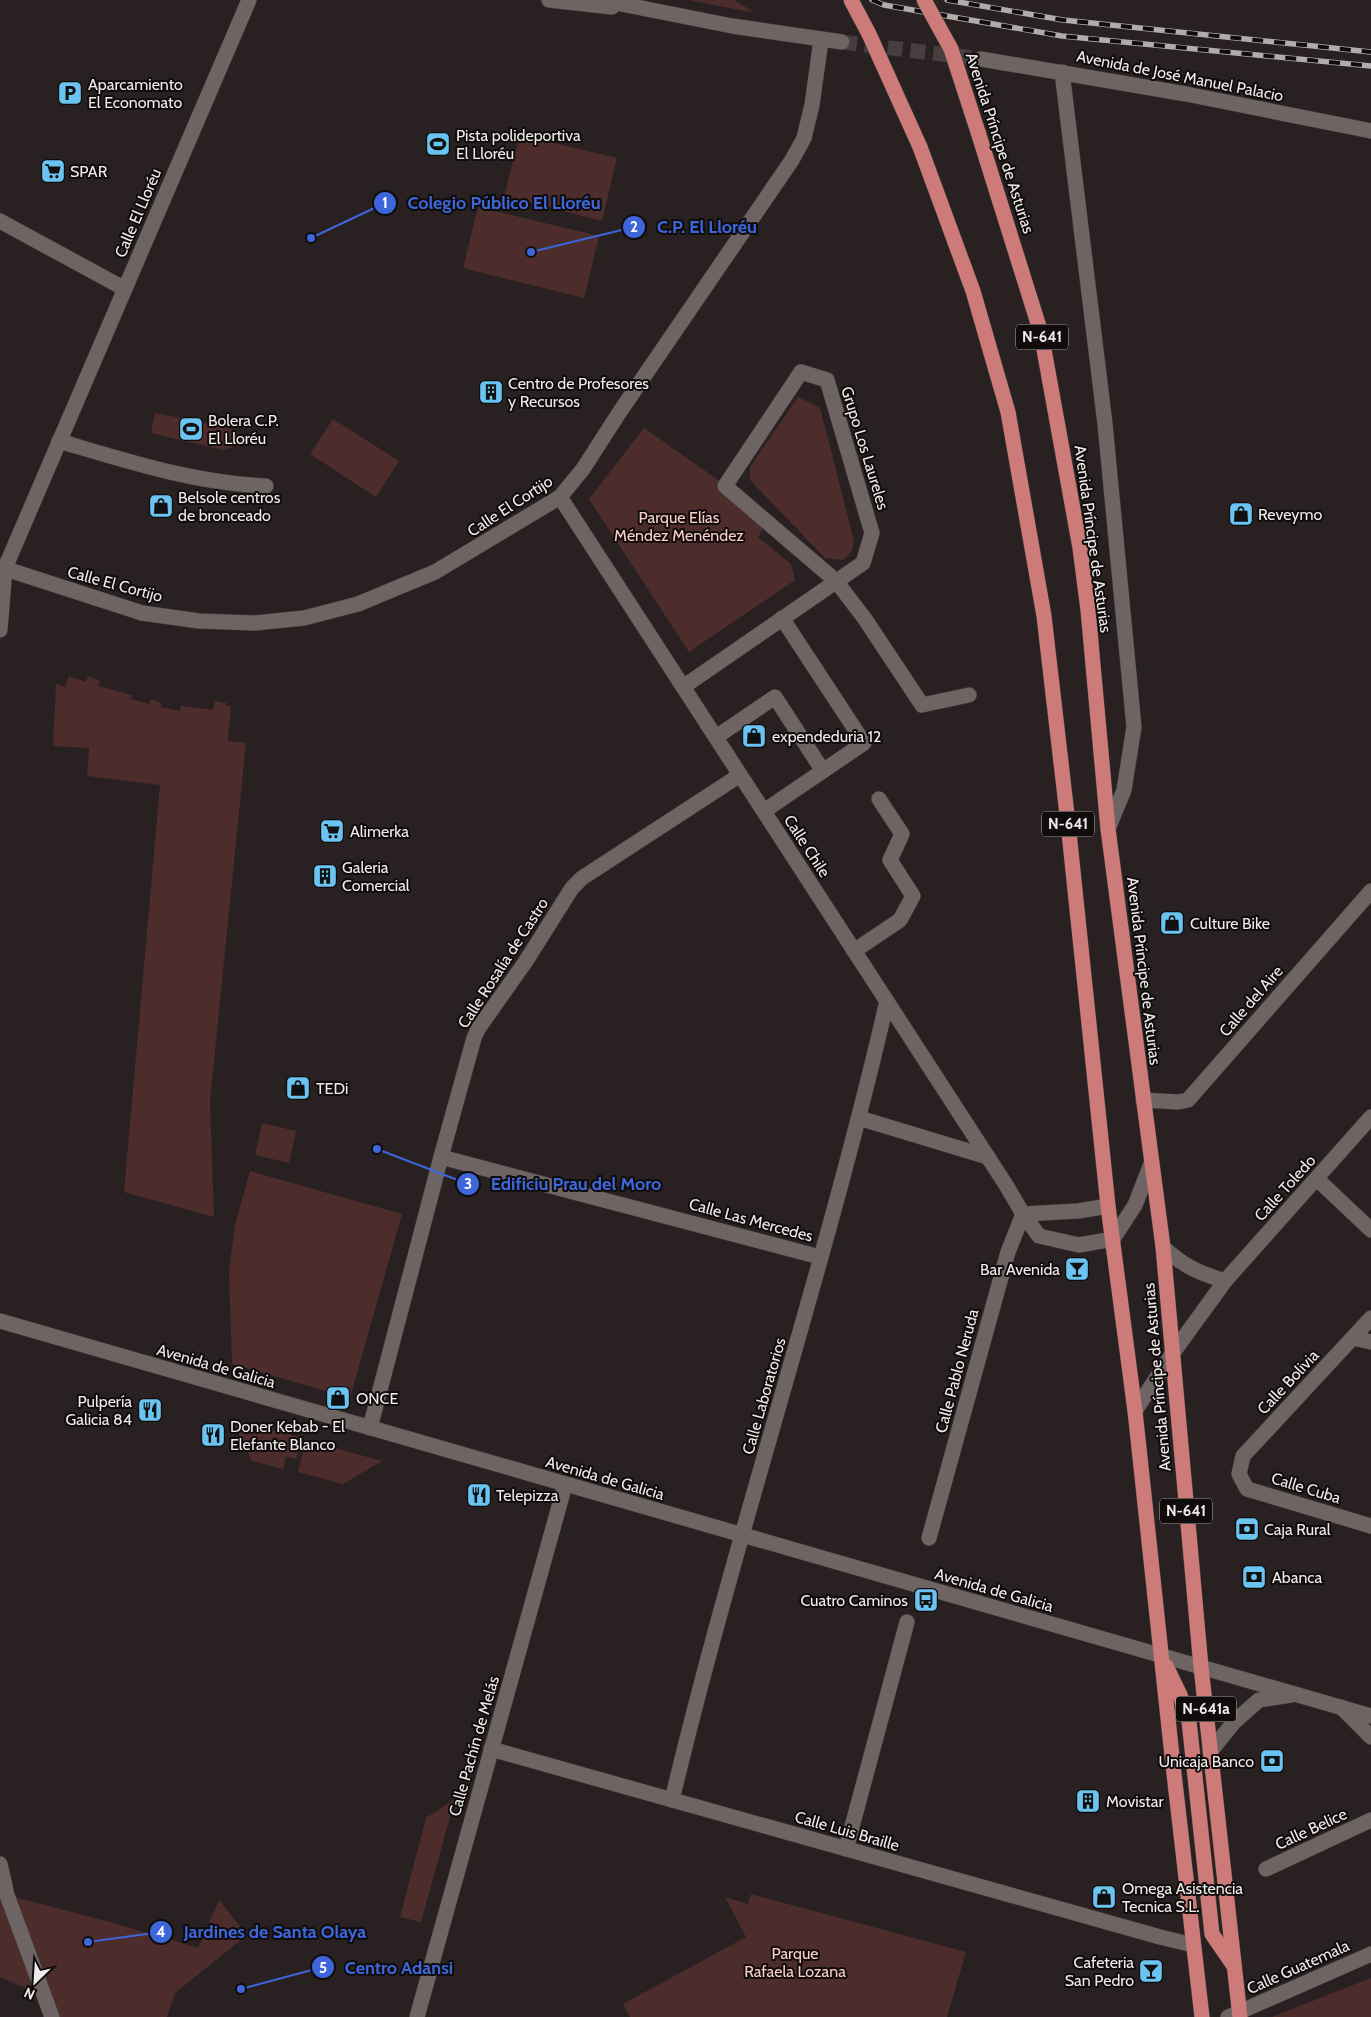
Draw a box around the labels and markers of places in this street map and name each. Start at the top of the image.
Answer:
place label: Aparcamiento El Economato [88,75,183,112]
parking icon: Aparcamiento El Economato [57,80,83,106]
place label: Pista polideportiva El Lloréu [456,126,581,163]
sports icon: Pista polideportiva El Lloréu [425,131,451,157]
supermarket icon: SPAR [40,158,66,184]
place label: SPAR [70,162,108,181]
callout: Colegio Público El Lloréu [372,186,610,219]
callout: C.P. El Lloréu [622,210,767,243]
place label: Centro de Profesores y Recursos [508,374,649,411]
building icon: Centro de Profesores y Recursos [478,379,504,405]
place label: Bolera C.P. El Lloréu [208,411,279,448]
sports icon: Bolera C.P. El Lloréu [178,416,204,442]
place label: Belsole centros de bronceado [178,488,281,525]
shop icon: Belsole centros de bronceado [148,493,174,519]
shop icon: Reveymo [1228,501,1254,527]
place label: Reveymo [1258,505,1322,524]
shop icon: expendeduria 12 [741,723,767,749]
place label: expendeduria 12 [772,727,881,746]
supermarket icon: Alimerka [319,818,345,844]
place label: Alimerka [350,822,409,841]
place label: Galeria Comercial [342,858,410,895]
building icon: Galeria Comercial [312,863,338,889]
shop icon: Culture Bike [1159,910,1185,936]
place label: Culture Bike [1190,914,1270,933]
shop icon: TEDi [285,1075,311,1101]
place label: TEDi [316,1079,348,1098]
callout: Edificiu Prau del Moro [456,1167,671,1200]
bar icon: Bar Avenida [1064,1256,1090,1282]
place label: Bar Avenida [980,1260,1060,1279]
shop icon: ONCE [325,1385,351,1411]
place label: ONCE [356,1389,398,1408]
place label: Pulpería Galicia 84 [66,1392,132,1429]
restaurant icon: Pulpería Galicia 84 [137,1397,163,1423]
place label: Doner Kebab - El Elefante Blanco [230,1417,345,1454]
restaurant icon: Doner Kebab - El Elefante Blanco [200,1422,226,1448]
restaurant icon: Telepizza [466,1482,492,1508]
place label: Telepizza [496,1486,559,1505]
bank icon: Caja Rural [1234,1516,1260,1542]
place label: Caja Rural [1264,1520,1331,1539]
bank icon: Abanca [1241,1564,1267,1590]
place label: Abanca [1272,1568,1323,1587]
bus stop icon: Cuatro Caminos [913,1587,939,1613]
place label: Cuatro Caminos [801,1591,908,1610]
bank icon: Unicaja Banco [1259,1748,1285,1774]
place label: Unicaja Banco [1159,1752,1254,1771]
building icon: Movistar [1075,1788,1101,1814]
place label: Movistar [1106,1792,1164,1811]
place label: Omega Asistencia Tecnica S.L. [1122,1879,1243,1916]
shop icon: Omega Asistencia Tecnica S.L. [1091,1884,1117,1910]
callout: Jardines de Santa Olaya [149,1916,376,1949]
callout: Centro Adansi [310,1951,464,1984]
place label: Cafeteria San Pedro [1065,1953,1134,1990]
bar icon: Cafeteria San Pedro [1138,1958,1164,1984]

